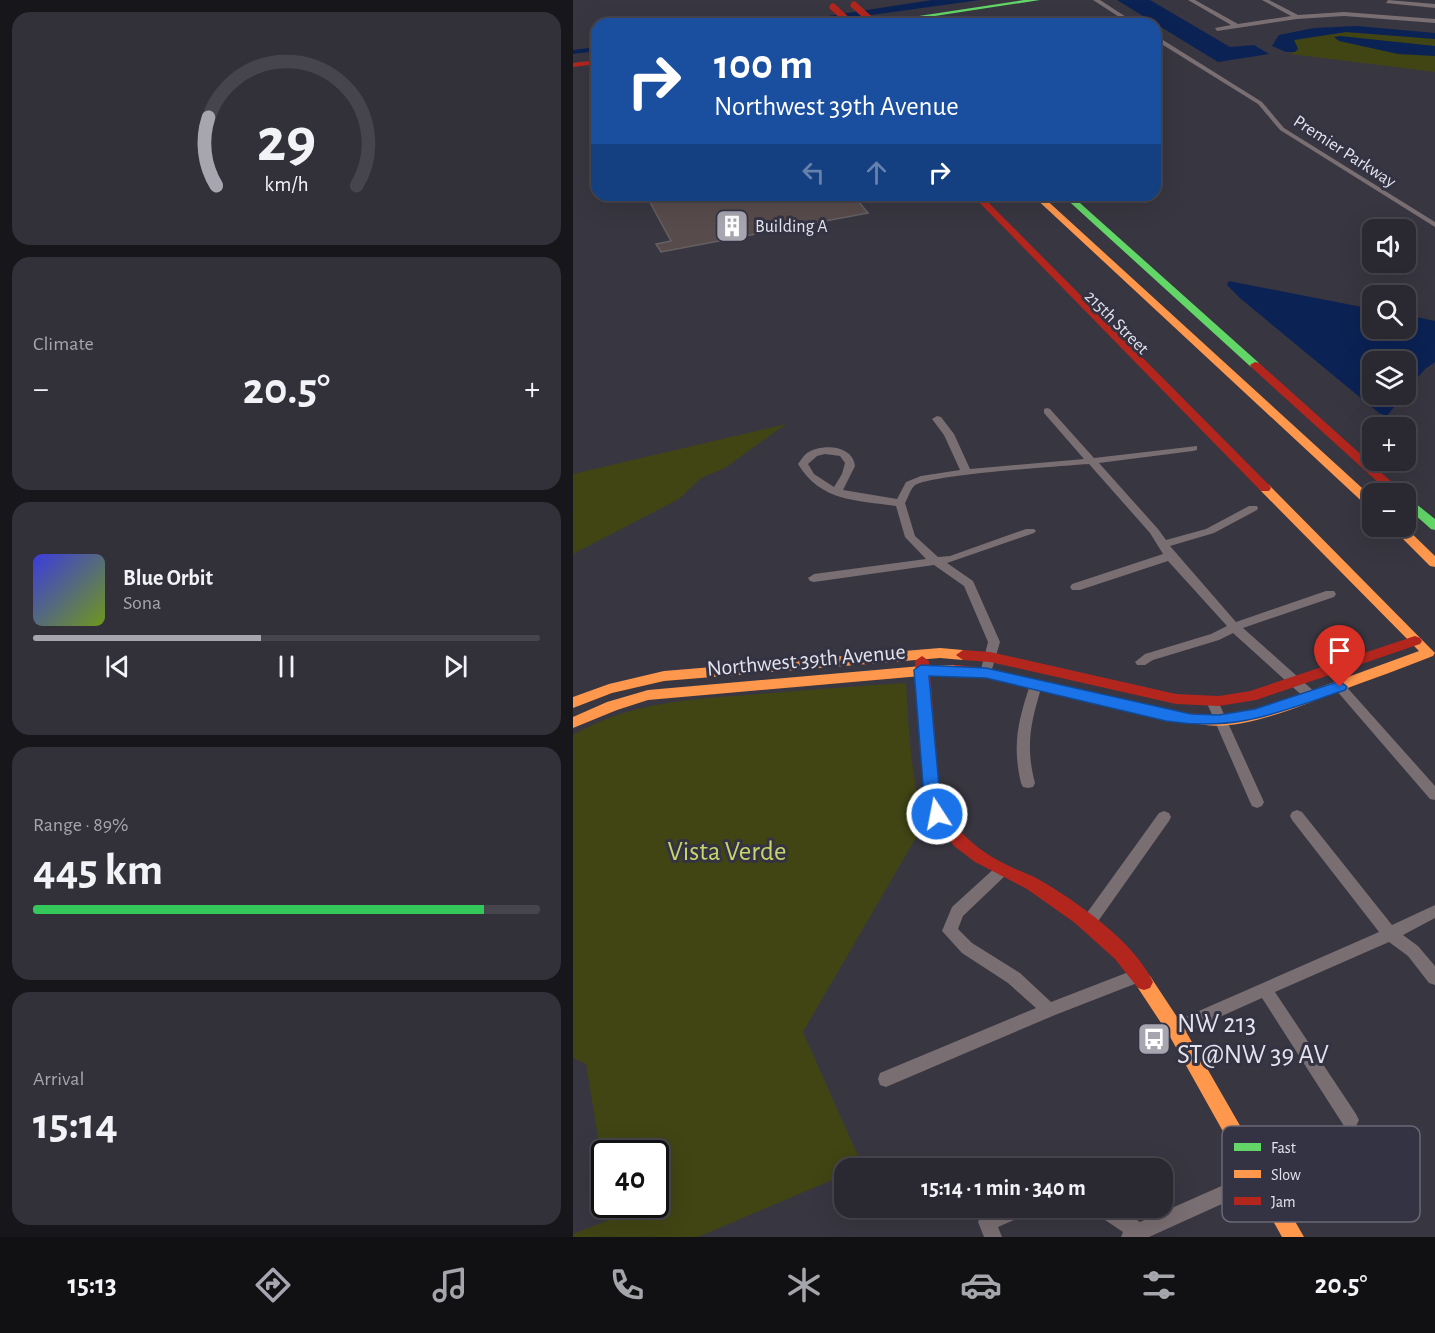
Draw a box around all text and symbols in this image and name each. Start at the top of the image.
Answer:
icon: right [615,42,693,120]
text: 100 m [714,44,813,86]
text: Northwest 39th Avenue [714,93,959,120]
text: 29 [257,110,316,172]
street label: Premier Parkway [1290,112,1399,192]
icon: left [797,156,830,189]
icon: ahead [860,156,893,189]
icon: right [923,156,956,189]
text: km/h [264,174,309,195]
building icon: Building A [714,208,750,244]
place label: Building A [755,218,828,236]
map controls [1362,219,1416,537]
button: sound [1362,219,1416,273]
button: search [1362,285,1416,339]
street label: 215th Street [1081,287,1152,358]
text: Climate [33,334,94,354]
button: layers [1362,351,1416,405]
text: 20.5° [243,367,330,412]
text: − [33,373,49,406]
text: + [524,373,540,406]
button: + [1362,417,1416,471]
button: − [1362,483,1416,537]
text: Blue Orbit [123,567,213,589]
text: Sona [123,593,161,613]
pin [1314,625,1365,687]
icon: arrive [1323,634,1356,667]
street label: Northwest 39th Avenue [706,640,906,680]
icon: previous [101,650,134,683]
icon: pause [270,650,303,683]
icon: next [439,650,472,683]
position arrow [905,782,969,846]
text: Range · 89% [33,815,129,835]
park label: Vista Verde [668,838,786,865]
text: 445 km [33,848,163,893]
place label: NW 213 ST@NW 39 AV [1177,1010,1330,1068]
bus stop icon: NW 213 ST@NW 39 AV [1136,1021,1172,1057]
text: Arrival [33,1069,84,1089]
text: 15:14 [33,1102,118,1147]
legend [1222,1126,1420,1222]
speed limit sign: 40 [591,1140,669,1218]
text: Fast [1271,1140,1296,1156]
text: Slow [1271,1167,1301,1183]
text: 15:14 · 1 min · 340 m [921,1177,1086,1199]
text: Jam [1271,1194,1296,1210]
icon: directions [252,1264,294,1306]
icon: music [429,1264,471,1306]
icon: phone [606,1264,648,1306]
icon: climate [783,1264,825,1306]
icon: car [960,1264,1002,1306]
icon: filters [1138,1264,1180,1306]
text: 15:13 [68,1271,117,1298]
text: 20.5° [1315,1271,1367,1298]

